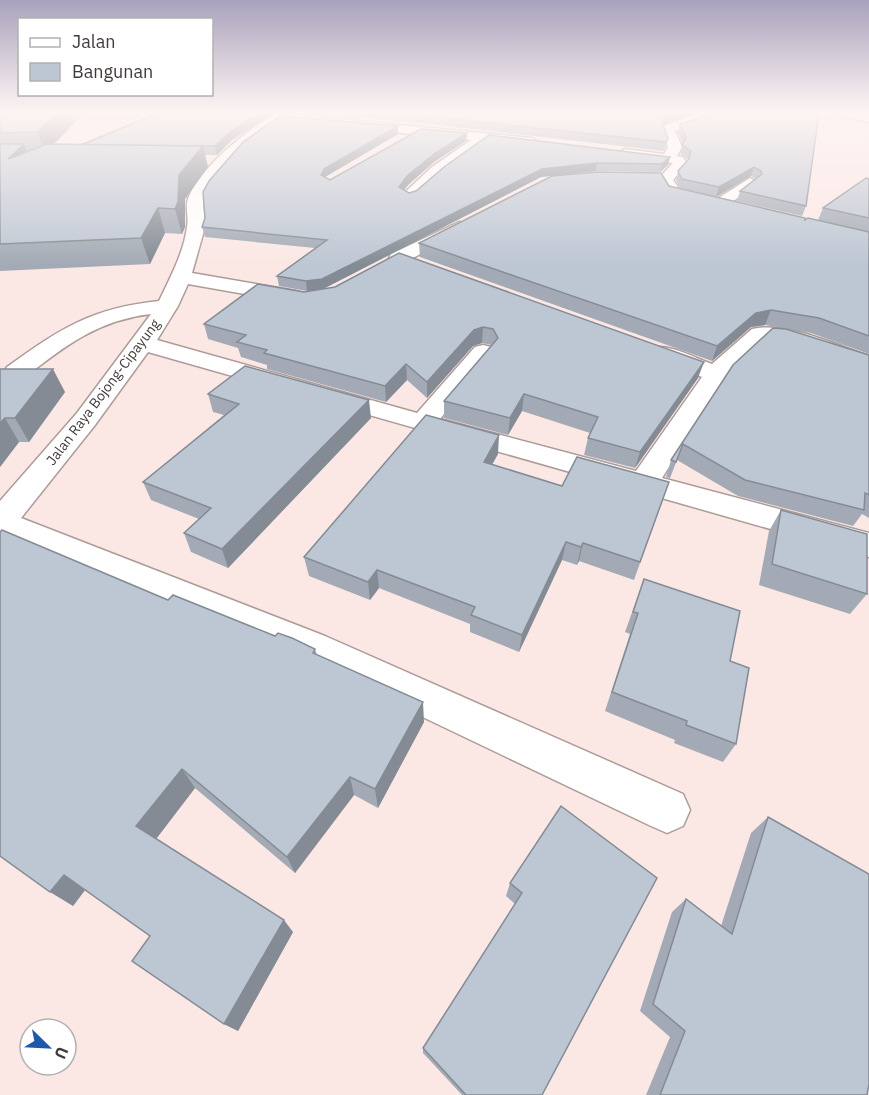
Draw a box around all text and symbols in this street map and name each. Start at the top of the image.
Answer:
legend [18,18,213,96]
text: Jalan [72,30,116,53]
text: Bangunan [72,60,153,83]
street label: Jalan Raya Bojong-Cipayung [42,315,164,469]
north arrow [18,1017,78,1077]
text: U [50,1044,73,1062]

